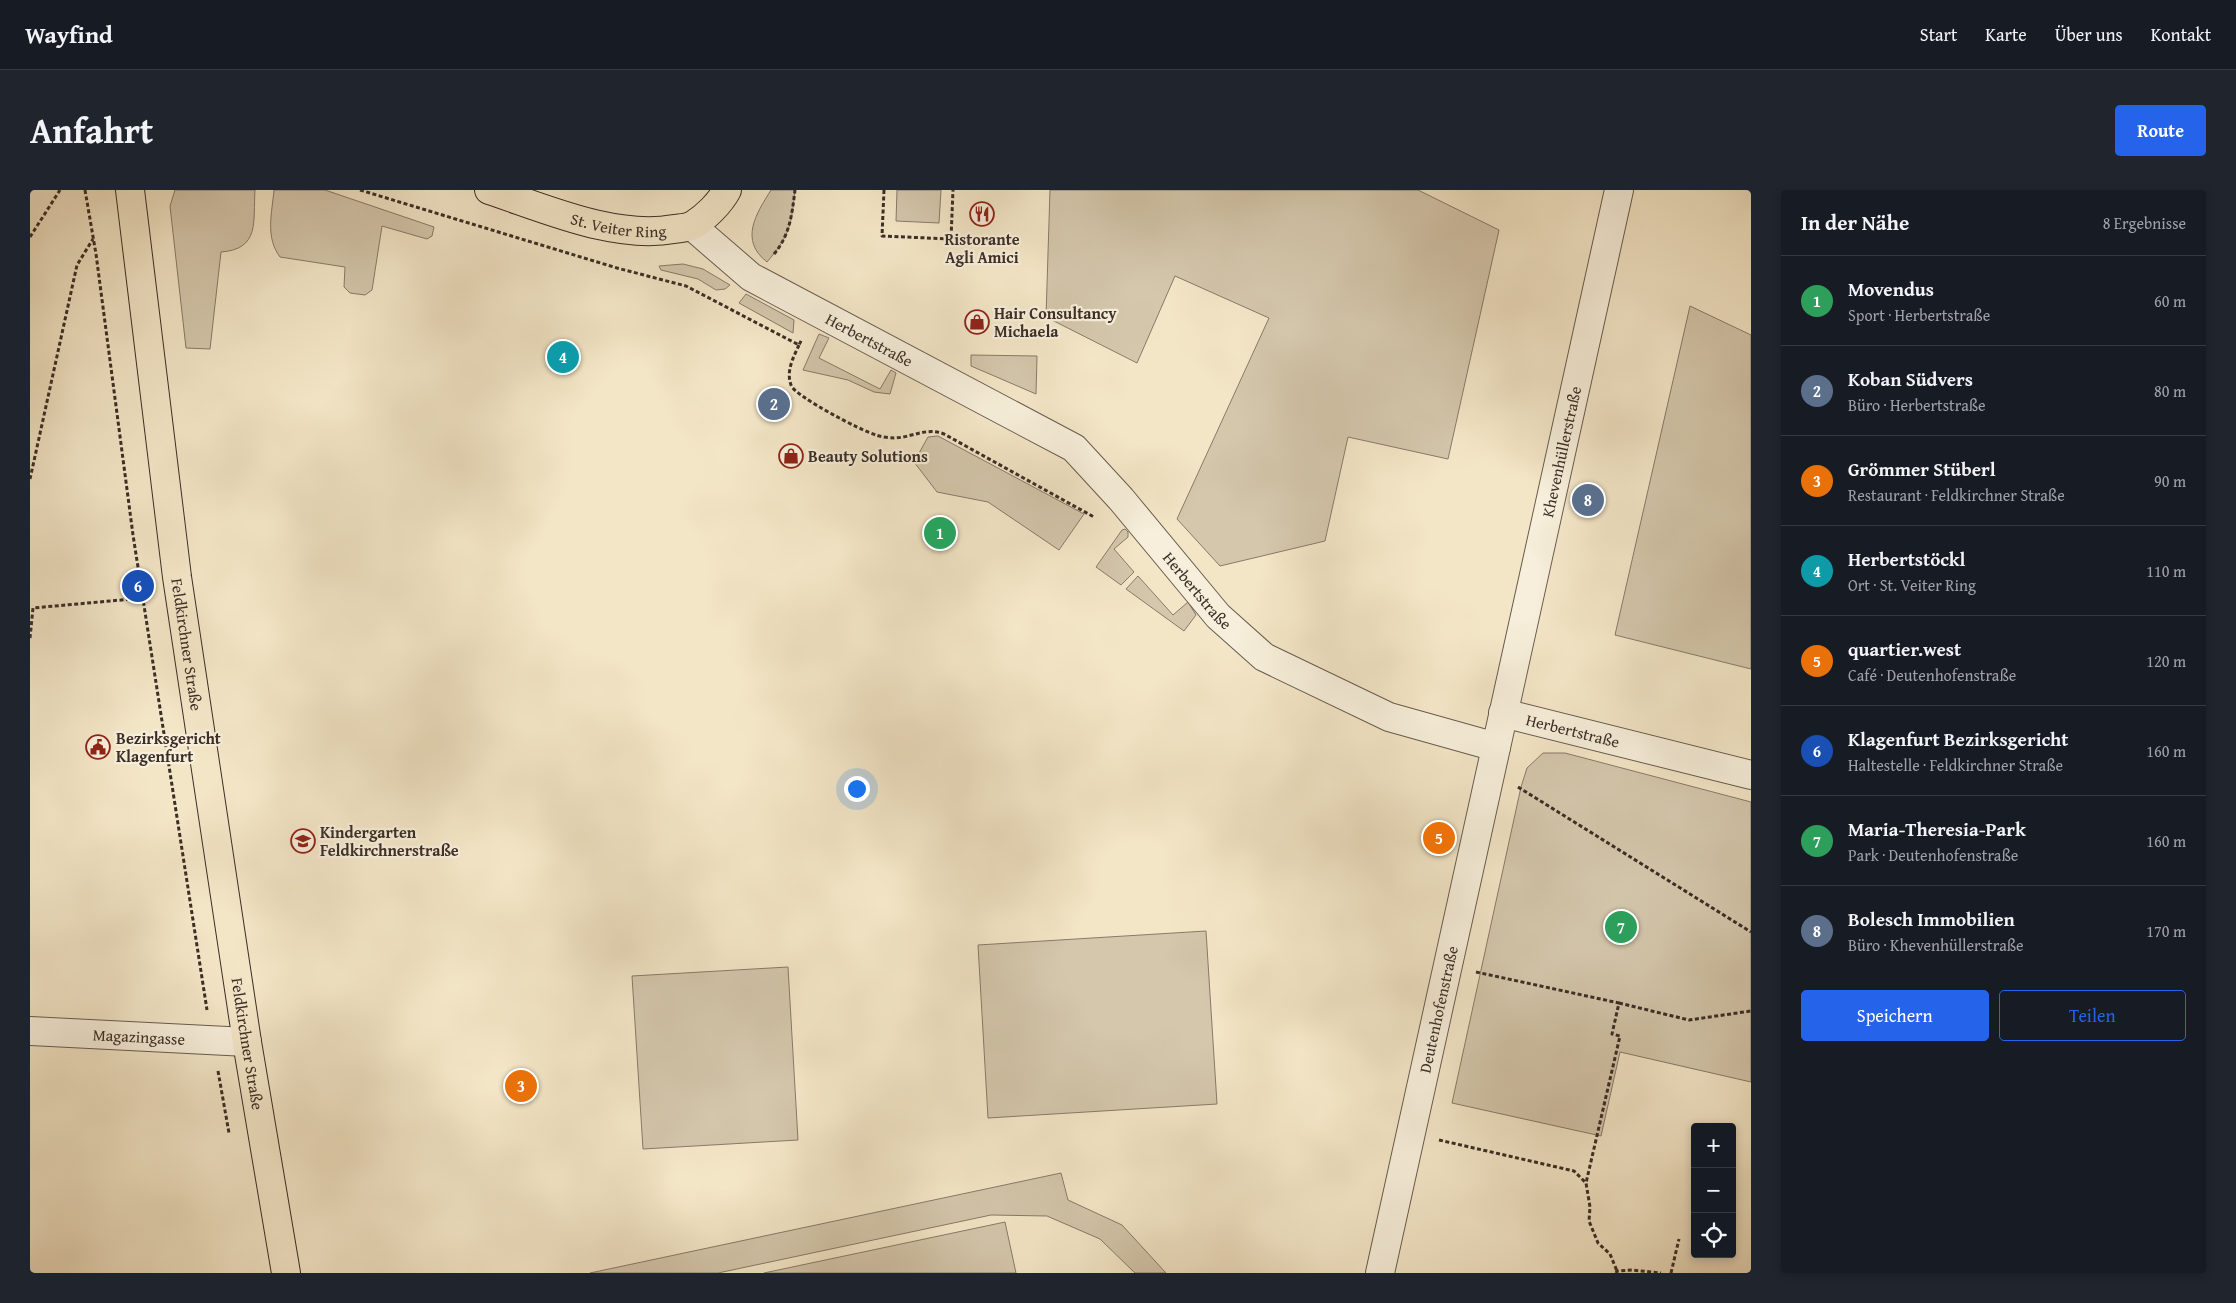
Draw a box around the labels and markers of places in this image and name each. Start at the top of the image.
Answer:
restaurant icon: Ristorante Agli Amici [969,201,995,227]
place label: Ristorante Agli Amici [944,227,1020,269]
place label: Hair Consultancy Michaela [994,301,1117,343]
shop icon: Hair Consultancy Michaela [964,309,990,335]
pin: 4 [547,338,579,376]
pin: 2 [758,385,790,423]
shop icon: Beauty Solutions [778,443,804,469]
place label: Beauty Solutions [808,444,928,468]
pin: 8 [1572,481,1604,519]
pin: 1 [924,514,956,552]
pin: 6 [122,567,154,605]
place label: Bezirksgericht Klagenfurt [116,726,221,768]
public building icon: Bezirksgericht Klagenfurt [85,734,111,760]
pin: 5 [1423,819,1455,857]
place label: Kindergarten Feldkirchnerstraße [320,820,459,862]
school or university icon: Kindergarten Feldkirchnerstraße [290,828,316,854]
pin: 7 [1605,908,1637,946]
pin: 3 [505,1067,537,1105]

